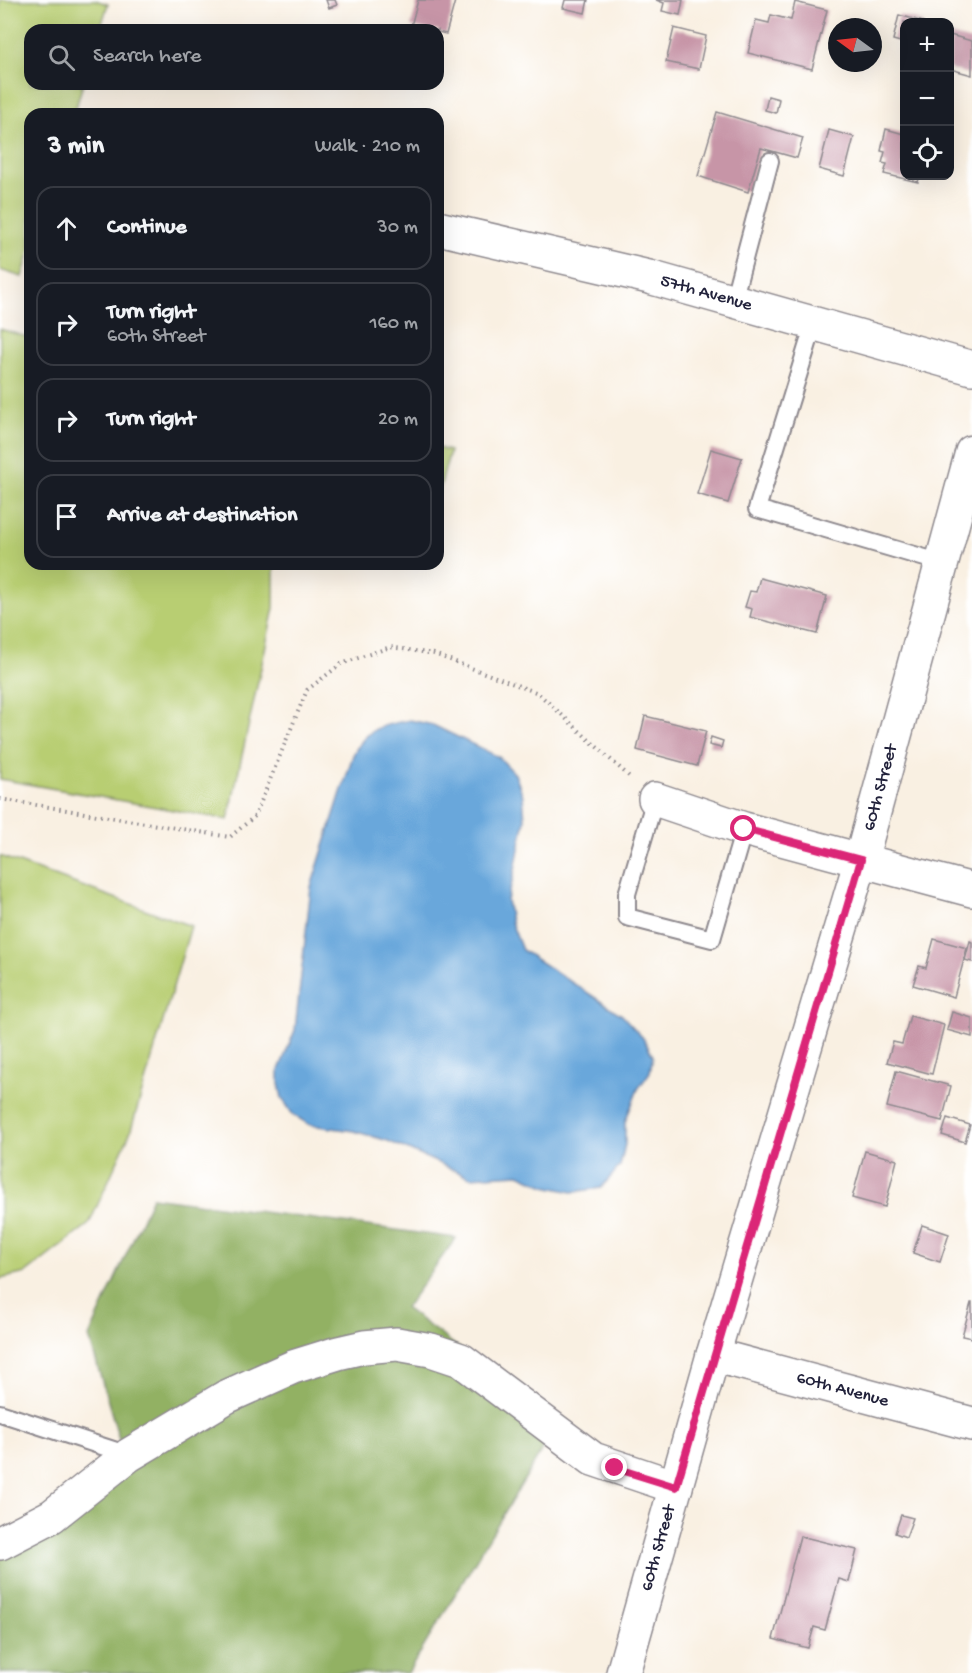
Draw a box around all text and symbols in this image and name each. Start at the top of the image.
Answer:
north arrow [828,18,882,72]
map controls [900,18,954,180]
button: + [900,18,954,72]
search box [24,24,444,90]
icon: search [45,41,78,74]
text: Search here [93,44,201,70]
button: − [900,72,954,126]
button: locate [900,126,954,180]
text: 3 min [48,132,104,163]
text: Walk · 210 m [315,136,420,159]
icon: ahead [50,212,83,245]
text: Continue [107,215,187,241]
text: 30 m [377,217,418,240]
street label: 57th Avenue [658,270,755,316]
text: Turn right [107,300,195,326]
icon: right [50,308,83,341]
text: 160 m [369,313,418,336]
text: 60th Street [107,326,205,349]
icon: right [50,404,83,437]
text: Turn right [107,407,195,433]
text: 20 m [378,409,418,432]
icon: arrive [50,500,83,533]
text: Arrive at destination [107,503,297,529]
street label: 60th Street [859,741,903,833]
route start [730,815,756,841]
street label: 60th Avenue [794,1367,892,1412]
route end [601,1454,627,1480]
street label: 60th Street [636,1501,681,1593]

